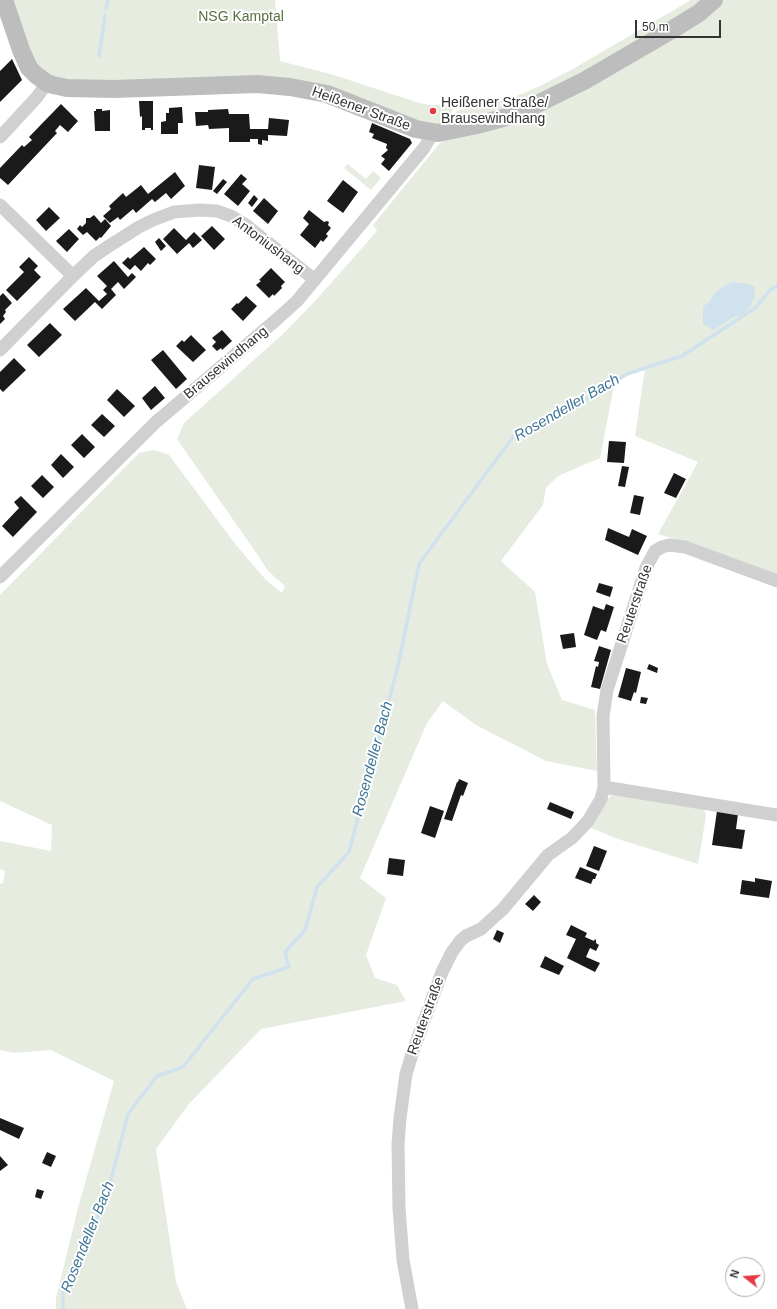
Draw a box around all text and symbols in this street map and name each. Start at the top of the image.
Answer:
park label: NSG Kamptal [198,9,284,25]
scale bar [637,12,723,38]
text: 50 m [642,20,669,34]
street label: Heißener Straße [310,83,412,135]
place label: Heißener Straße/ Brausewindhang [441,95,548,128]
marker: Heißener Straße/ Brausewindhang [428,106,438,116]
street label: Antoniushang [229,213,307,277]
street label: Brausewindhang [181,323,271,403]
water label: Rosendeller Bach [511,371,623,445]
street label: Reuterstraße [614,563,656,645]
water label: Rosendeller Bach [349,699,397,819]
street label: Reuterstraße [404,975,448,1057]
water label: Rosendeller Bach [57,1179,119,1295]
north arrow [725,1257,765,1297]
text: N [728,1268,741,1279]

